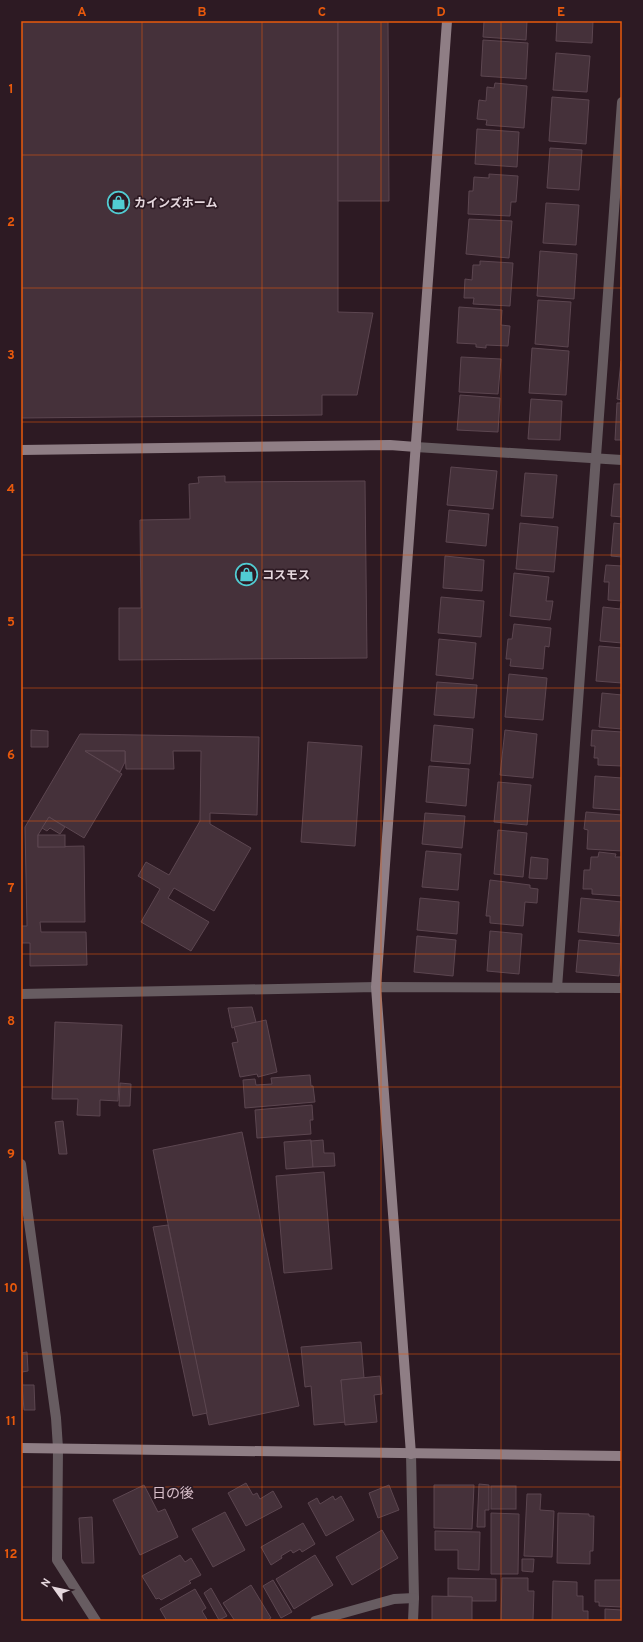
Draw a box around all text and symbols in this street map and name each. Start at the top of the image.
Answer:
text: A [77,5,87,21]
text: B [198,5,207,21]
text: C [318,5,326,21]
text: D [436,5,446,21]
text: E [557,5,565,21]
text: 1 [8,82,14,98]
shop icon: カインズホーム [106,190,132,216]
place label: カインズホーム [134,196,217,212]
text: 2 [7,215,15,231]
text: 3 [7,348,15,364]
text: 4 [7,482,15,498]
shop icon: コスモス [233,562,259,588]
place label: コスモス [262,568,310,584]
text: 5 [7,615,15,631]
text: 6 [7,748,15,764]
text: 7 [8,881,15,897]
text: 8 [7,1014,15,1030]
text: 9 [7,1147,15,1163]
text: 10 [4,1281,18,1297]
text: 11 [6,1414,16,1430]
district label: 日の後 [152,1486,194,1503]
text: 12 [4,1547,18,1563]
north arrow [34,1568,74,1608]
text: N [38,1576,54,1590]

